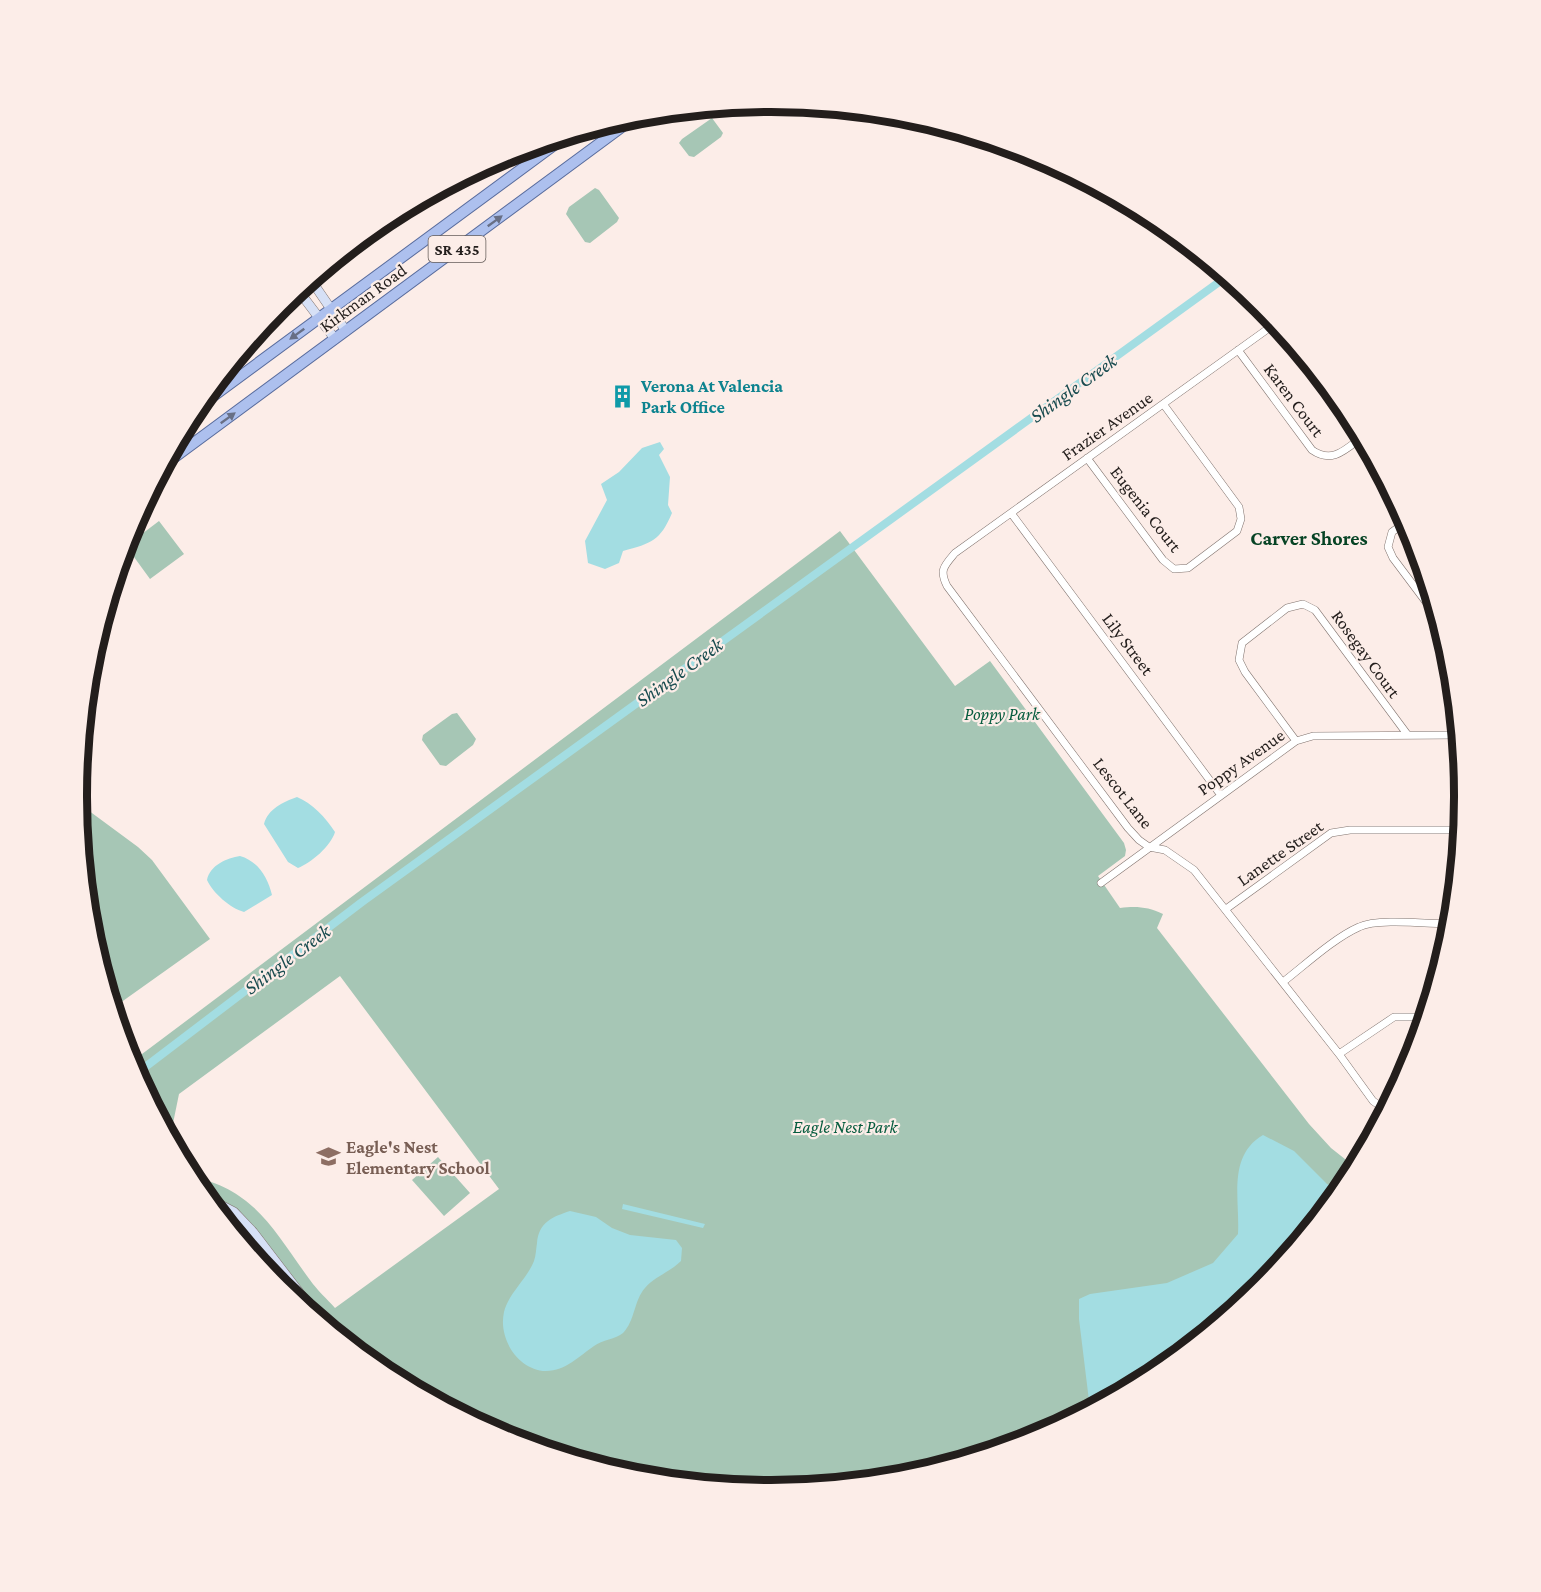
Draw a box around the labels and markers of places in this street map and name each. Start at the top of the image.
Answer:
place label: Verona At Valencia Park Office [640,376,783,417]
building icon: Verona At Valencia Park Office [610,383,636,409]
place label: Eagle's Nest Elementary School [346,1137,490,1178]
school or university icon: Eagle's Nest Elementary School [315,1144,341,1170]

